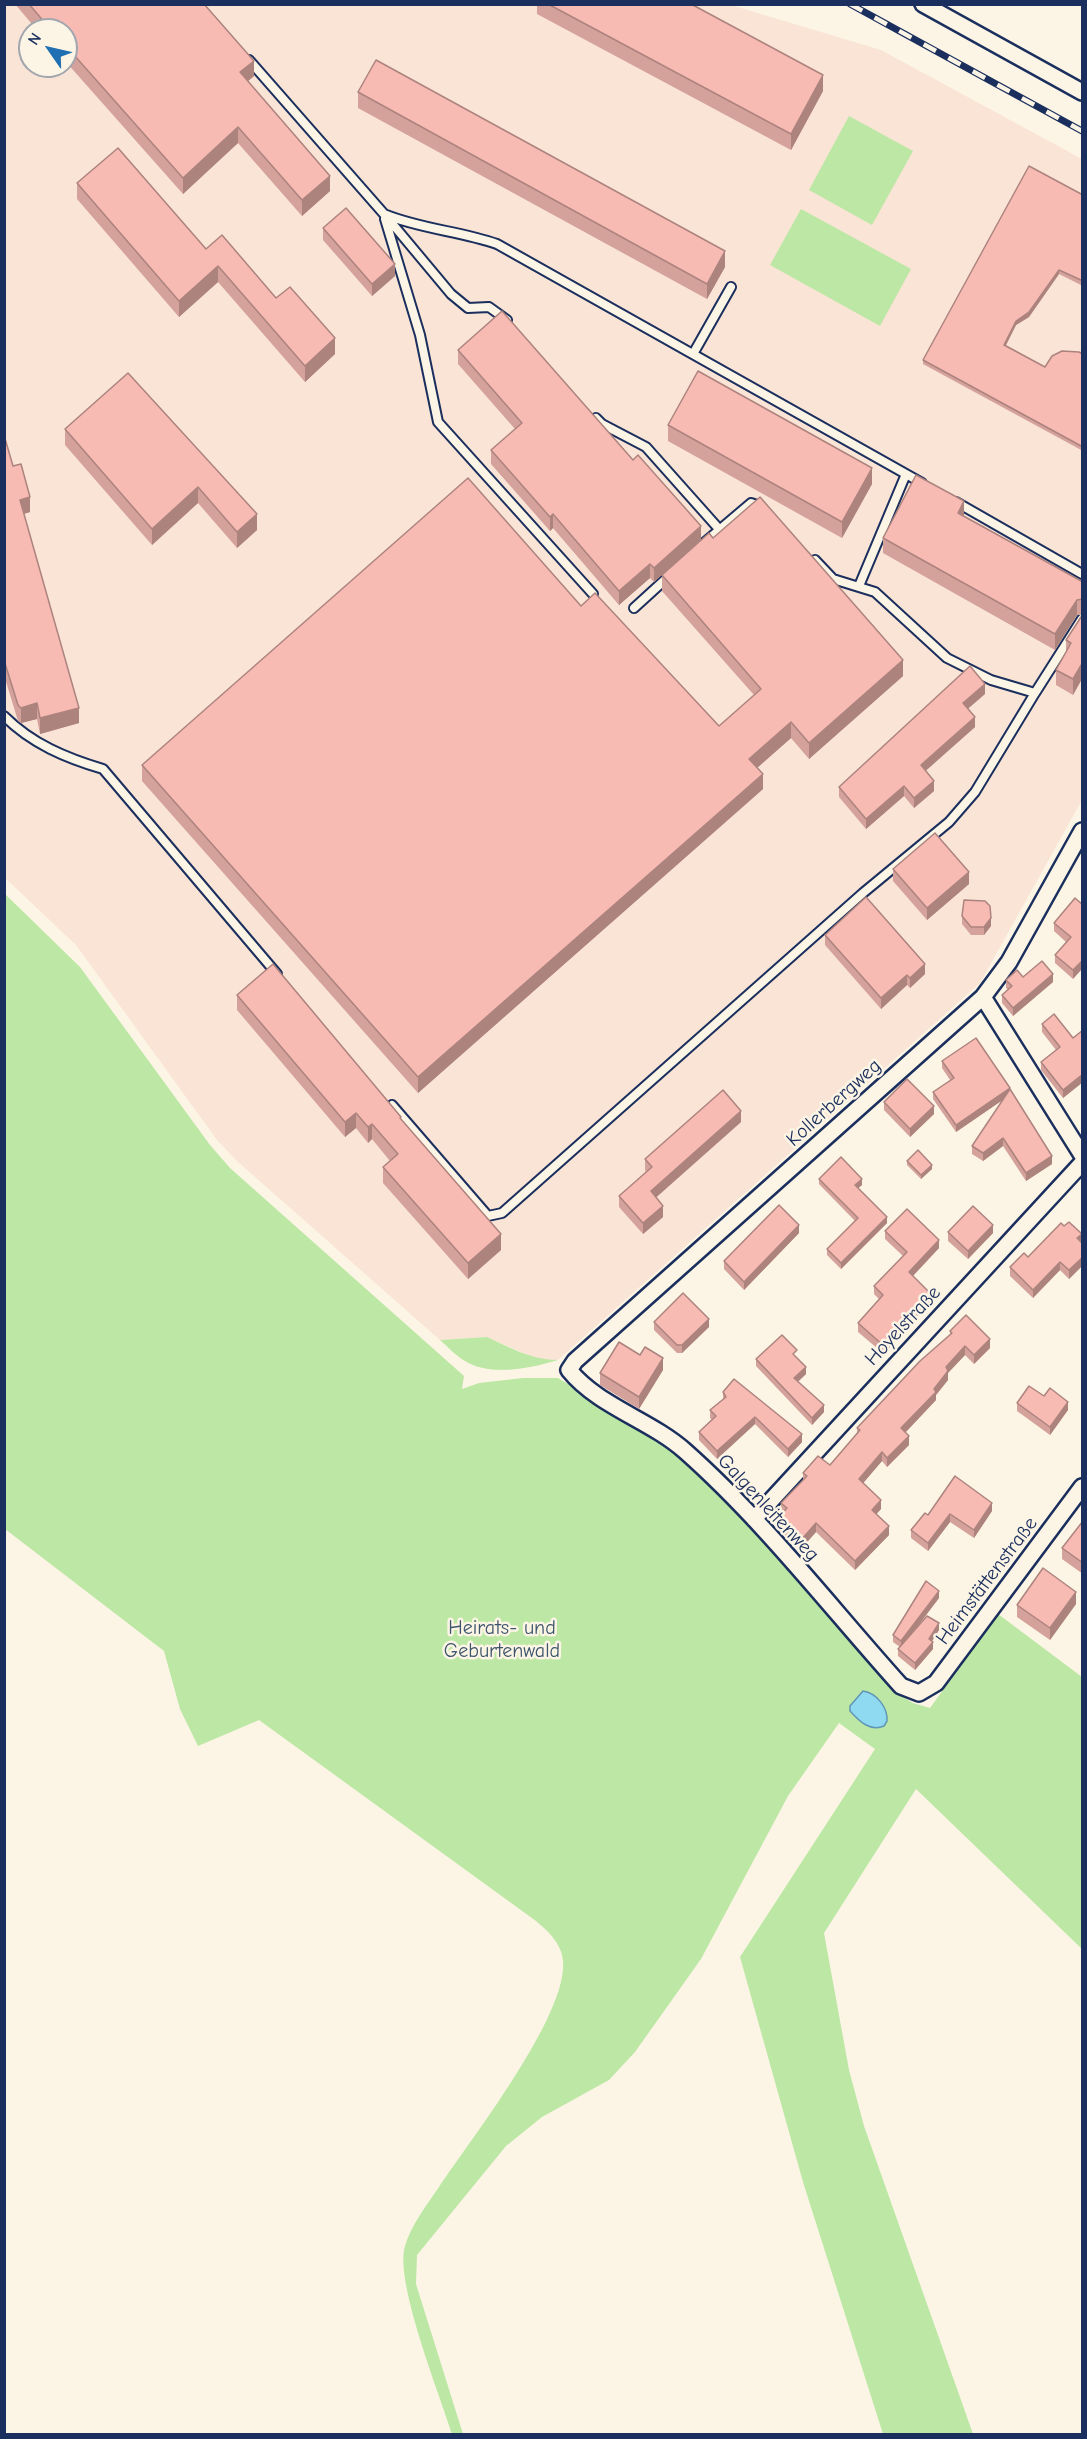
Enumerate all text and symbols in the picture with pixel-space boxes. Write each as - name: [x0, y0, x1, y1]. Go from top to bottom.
- north arrow: [18, 18, 78, 78]
- text: N: [24, 30, 45, 48]
- street label: Kollerbergweg: [782, 1054, 886, 1152]
- street label: Hoyelstraße: [860, 1281, 946, 1371]
- street label: Galgenleitenweg: [712, 1449, 824, 1567]
- street label: Heimstättenstraße: [931, 1512, 1043, 1650]
- park label: Heirats- und Geburtenwald: [444, 1616, 560, 1663]

